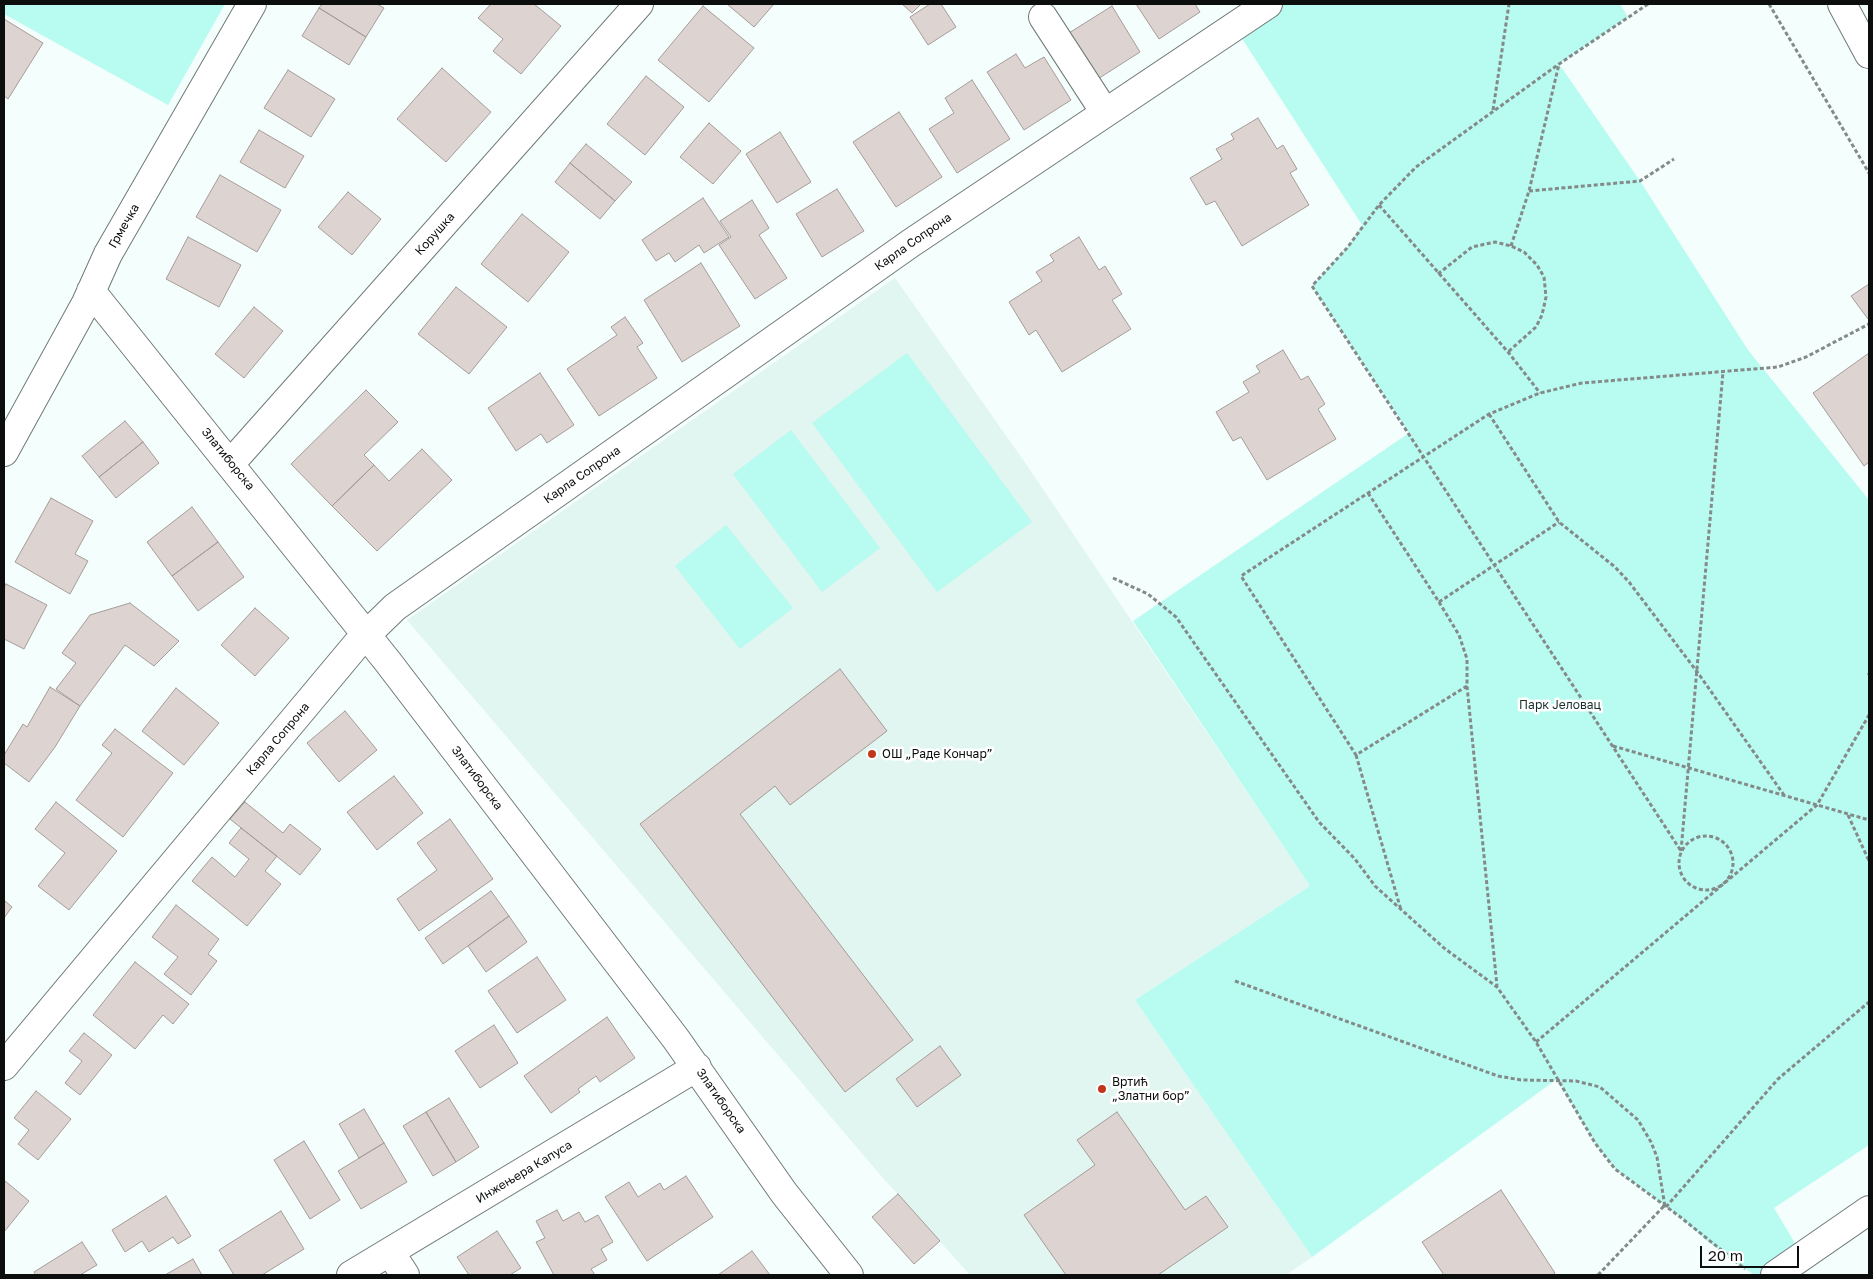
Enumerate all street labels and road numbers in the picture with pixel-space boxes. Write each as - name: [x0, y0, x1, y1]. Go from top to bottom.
- street label: Грмечка: [106, 201, 142, 251]
- street label: Корушка: [412, 210, 458, 258]
- street label: Карла Сопрона: [872, 210, 954, 274]
- street label: Златиборска: [198, 425, 258, 493]
- street label: Карла Сопрона: [541, 443, 623, 507]
- street label: Карла Сопрона: [243, 700, 313, 778]
- street label: Златиборска: [448, 743, 506, 813]
- street label: Златиборска: [693, 1066, 749, 1136]
- street label: Инжењера Капуса: [473, 1138, 575, 1206]

